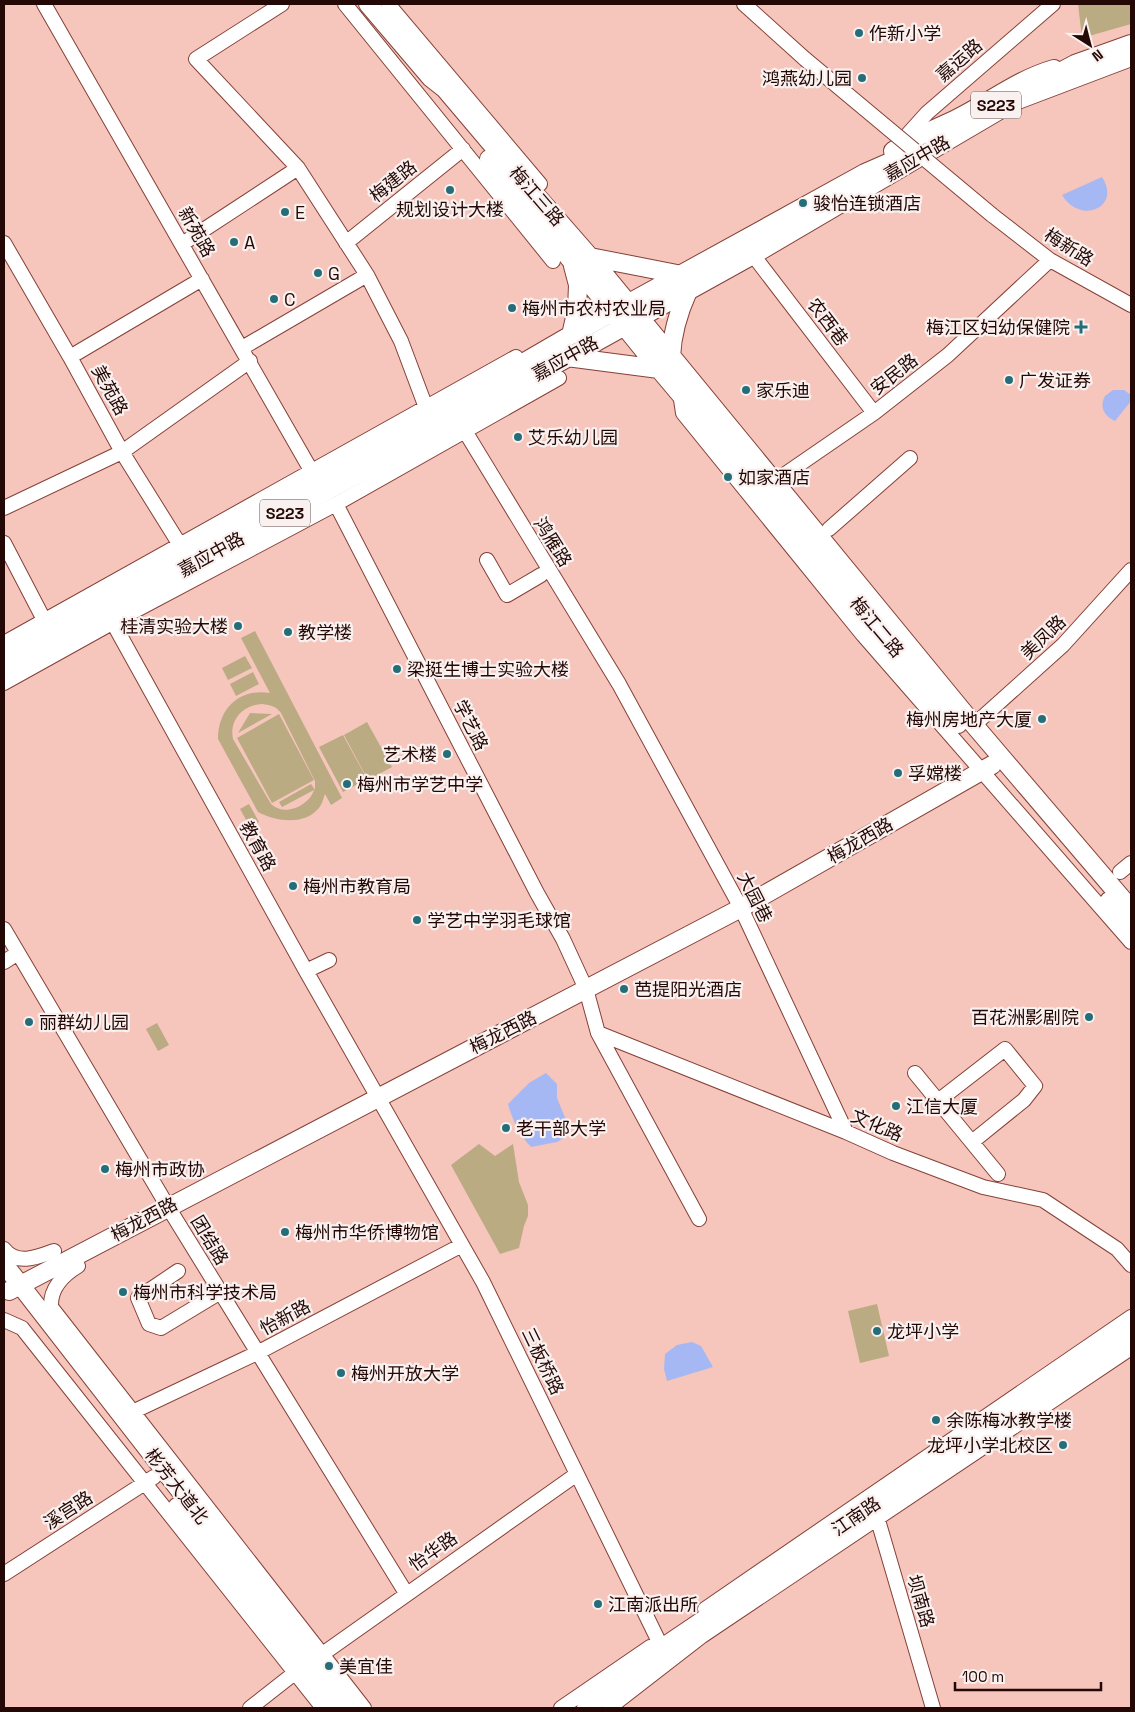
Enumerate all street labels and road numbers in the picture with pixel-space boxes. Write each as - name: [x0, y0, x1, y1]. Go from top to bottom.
- street label: 嘉运路: [931, 34, 987, 86]
- road number: S223: [971, 92, 1021, 118]
- street label: 嘉应中路: [880, 130, 954, 186]
- street label: 梅建路: [365, 155, 421, 207]
- street label: 梅江三路: [505, 161, 569, 231]
- street label: 新苑路: [174, 203, 220, 261]
- street label: 梅新路: [1040, 223, 1098, 271]
- street label: 农西巷: [803, 294, 853, 350]
- street label: 嘉应中路: [528, 330, 602, 386]
- street label: 安民路: [866, 348, 922, 400]
- street label: 美苑路: [87, 361, 133, 419]
- road number: S223: [260, 499, 310, 526]
- street label: 鸿雁路: [529, 513, 577, 571]
- street label: 嘉应中路: [174, 526, 248, 582]
- street label: 梅江二路: [845, 592, 909, 662]
- street label: 美凤路: [1016, 610, 1070, 664]
- street label: 学艺路: [448, 696, 494, 754]
- street label: 梅龙西路: [823, 812, 897, 868]
- street label: 教育路: [235, 817, 281, 875]
- street label: 大园巷: [732, 868, 778, 926]
- street label: 梅龙西路: [466, 1005, 540, 1059]
- street label: 文化路: [848, 1104, 906, 1146]
- street label: 梅龙西路: [107, 1192, 181, 1246]
- street label: 团结路: [186, 1211, 234, 1269]
- street label: 怡新路: [256, 1294, 314, 1340]
- street label: 三板桥路: [517, 1324, 569, 1398]
- street label: 彬芳大道北: [140, 1443, 214, 1529]
- street label: 溪宫路: [39, 1486, 97, 1534]
- street label: 江南路: [827, 1491, 885, 1541]
- street label: 怡华路: [404, 1526, 462, 1576]
- street label: 坝南路: [903, 1572, 939, 1630]

